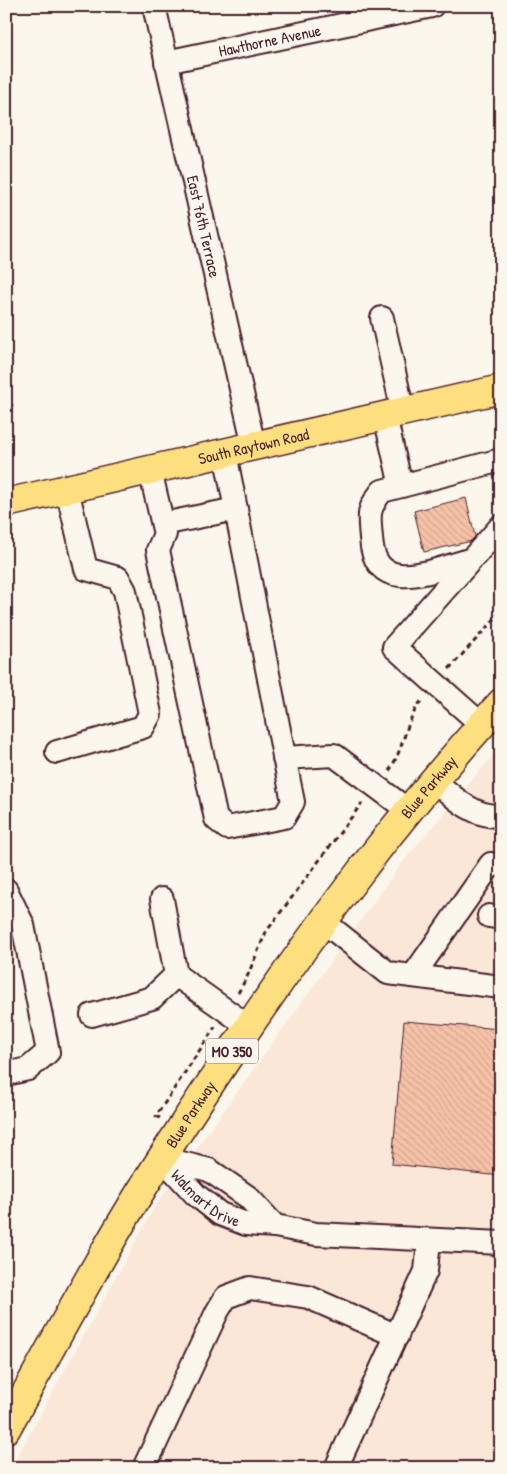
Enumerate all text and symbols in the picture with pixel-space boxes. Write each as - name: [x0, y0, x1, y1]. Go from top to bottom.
- street label: Hawthorne Avenue: [217, 19, 323, 62]
- street label: East 76th Terrace: [182, 173, 226, 280]
- street label: South Raytown Road: [196, 423, 311, 469]
- street label: Blue Parkway: [395, 750, 461, 823]
- road number: MO 350: [206, 1038, 258, 1064]
- street label: Blue Parkway: [160, 1076, 220, 1152]
- street label: Walmart Drive: [166, 1164, 244, 1232]

